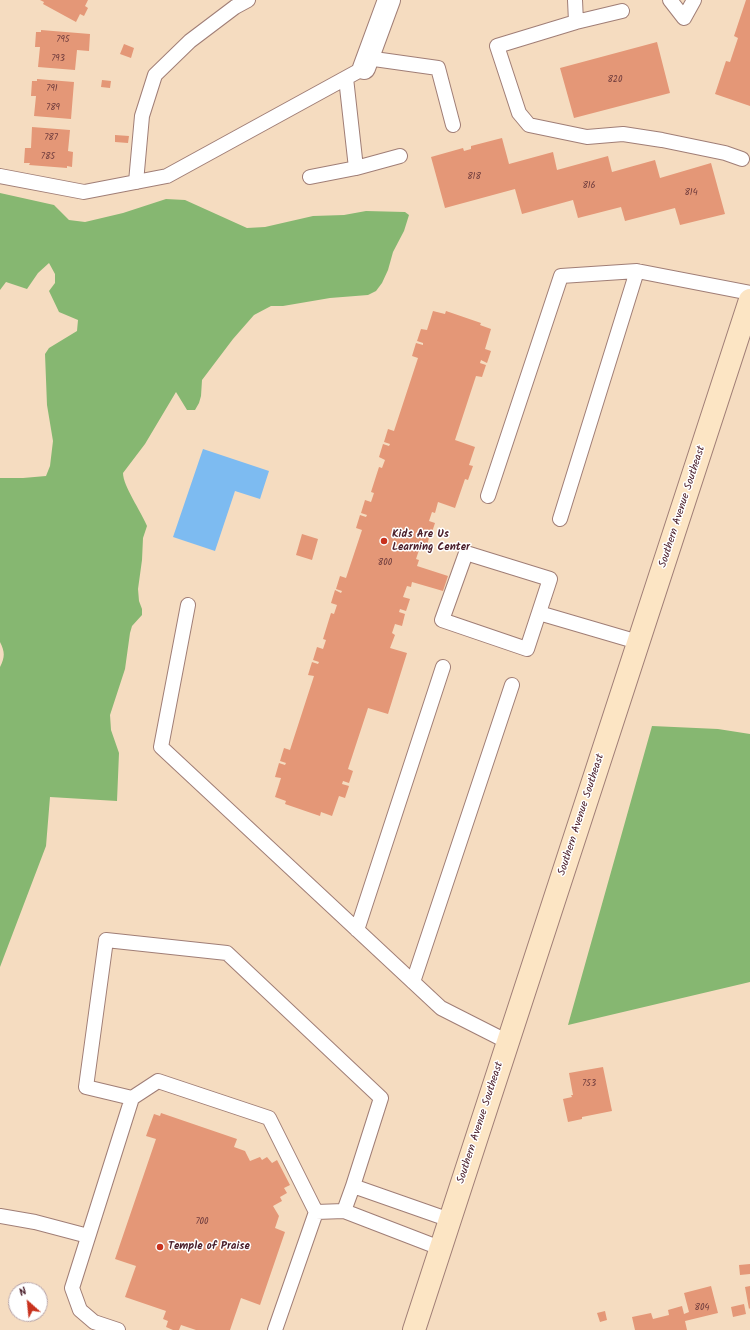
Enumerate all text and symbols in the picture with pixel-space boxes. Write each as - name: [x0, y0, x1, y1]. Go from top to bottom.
- house number: 795: [56, 35, 70, 45]
- house number: 793: [51, 54, 65, 64]
- house number: 820: [607, 75, 623, 85]
- house number: 791: [46, 84, 58, 94]
- house number: 789: [46, 103, 60, 113]
- house number: 787: [44, 133, 58, 143]
- house number: 785: [41, 152, 55, 162]
- house number: 818: [467, 172, 481, 182]
- house number: 816: [582, 181, 596, 191]
- house number: 814: [684, 188, 698, 198]
- street label: Southern Avenue Southeast: [657, 444, 709, 570]
- place label: Kids Are Us Learning Center: [392, 528, 470, 554]
- marker: Kids Are Us Learning Center: [379, 536, 389, 546]
- house number: 800: [378, 558, 392, 568]
- street label: Southern Avenue Southeast: [556, 752, 608, 878]
- street label: Southern Avenue Southeast: [455, 1060, 507, 1186]
- house number: 753: [582, 1079, 596, 1089]
- house number: 700: [195, 1217, 209, 1227]
- place label: Temple of Praise: [168, 1240, 250, 1254]
- marker: Temple of Praise: [155, 1242, 165, 1252]
- north arrow: [8, 1282, 48, 1322]
- text: N: [16, 1283, 30, 1302]
- house number: 804: [695, 1303, 709, 1313]

